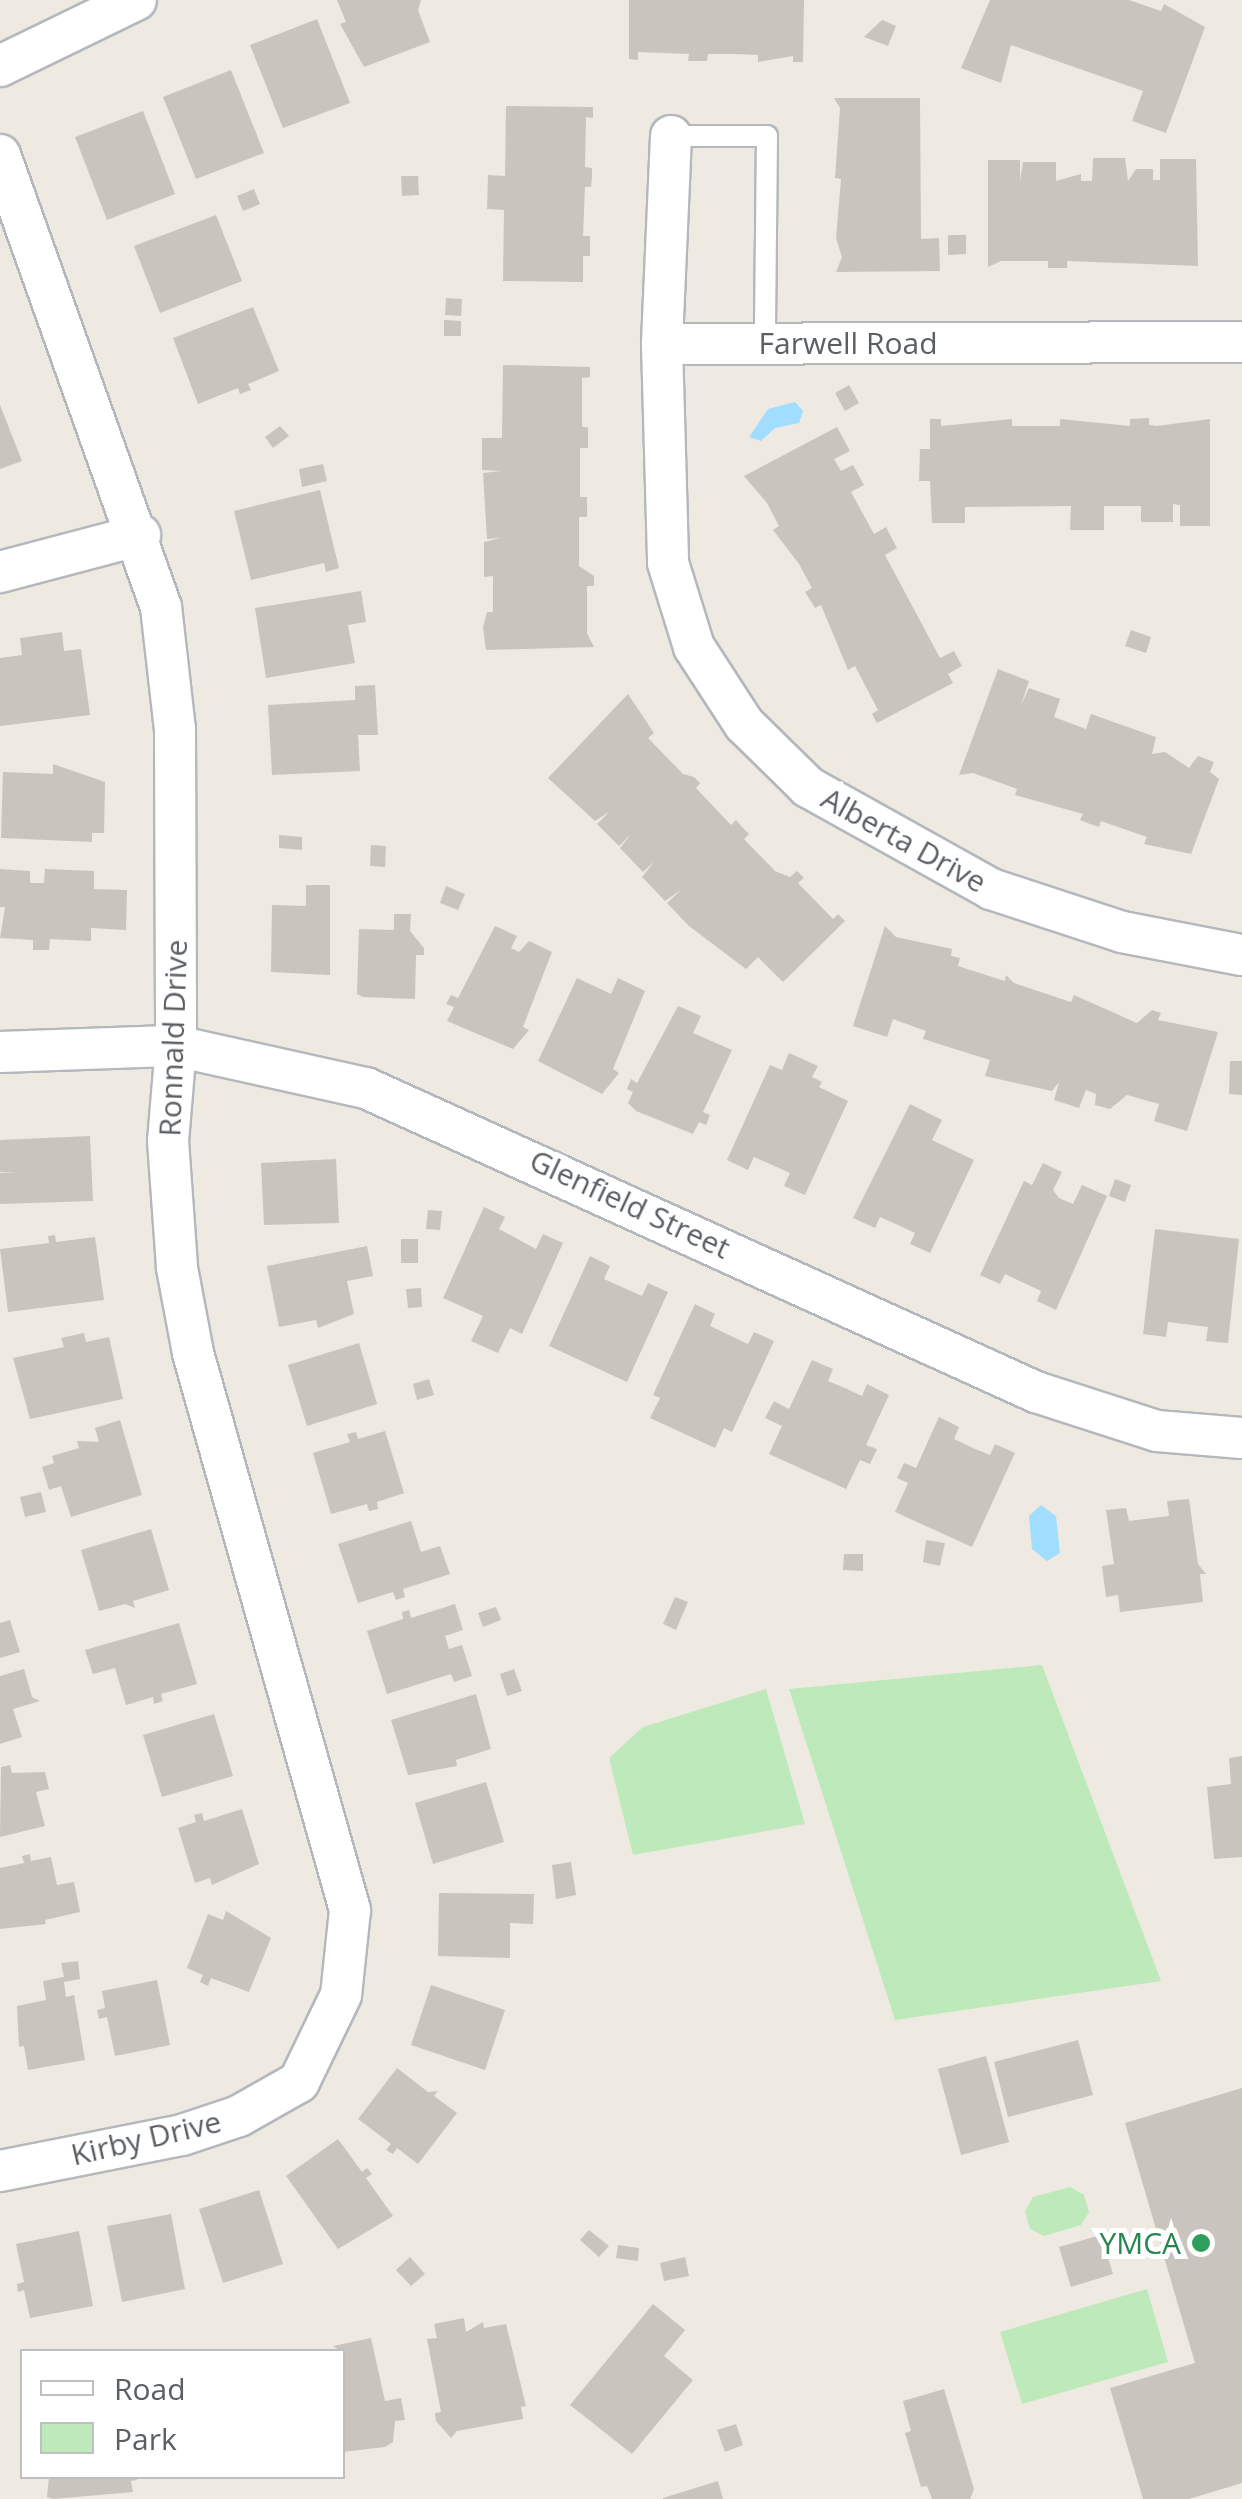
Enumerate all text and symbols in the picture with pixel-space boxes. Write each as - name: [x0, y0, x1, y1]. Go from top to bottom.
- street label: Farwell Road: [758, 325, 938, 361]
- street label: Alberta Drive: [815, 780, 993, 900]
- street label: Ronnald Drive: [152, 939, 194, 1137]
- street label: Glenfield Street: [524, 1142, 736, 1266]
- street label: Kirby Drive: [68, 2103, 224, 2173]
- place label: YMCA: [1099, 2225, 1181, 2261]
- marker: YMCA: [1190, 2232, 1212, 2254]
- legend: [20, 2349, 345, 2479]
- text: Road: [114, 2368, 186, 2409]
- text: Park: [114, 2418, 177, 2459]

